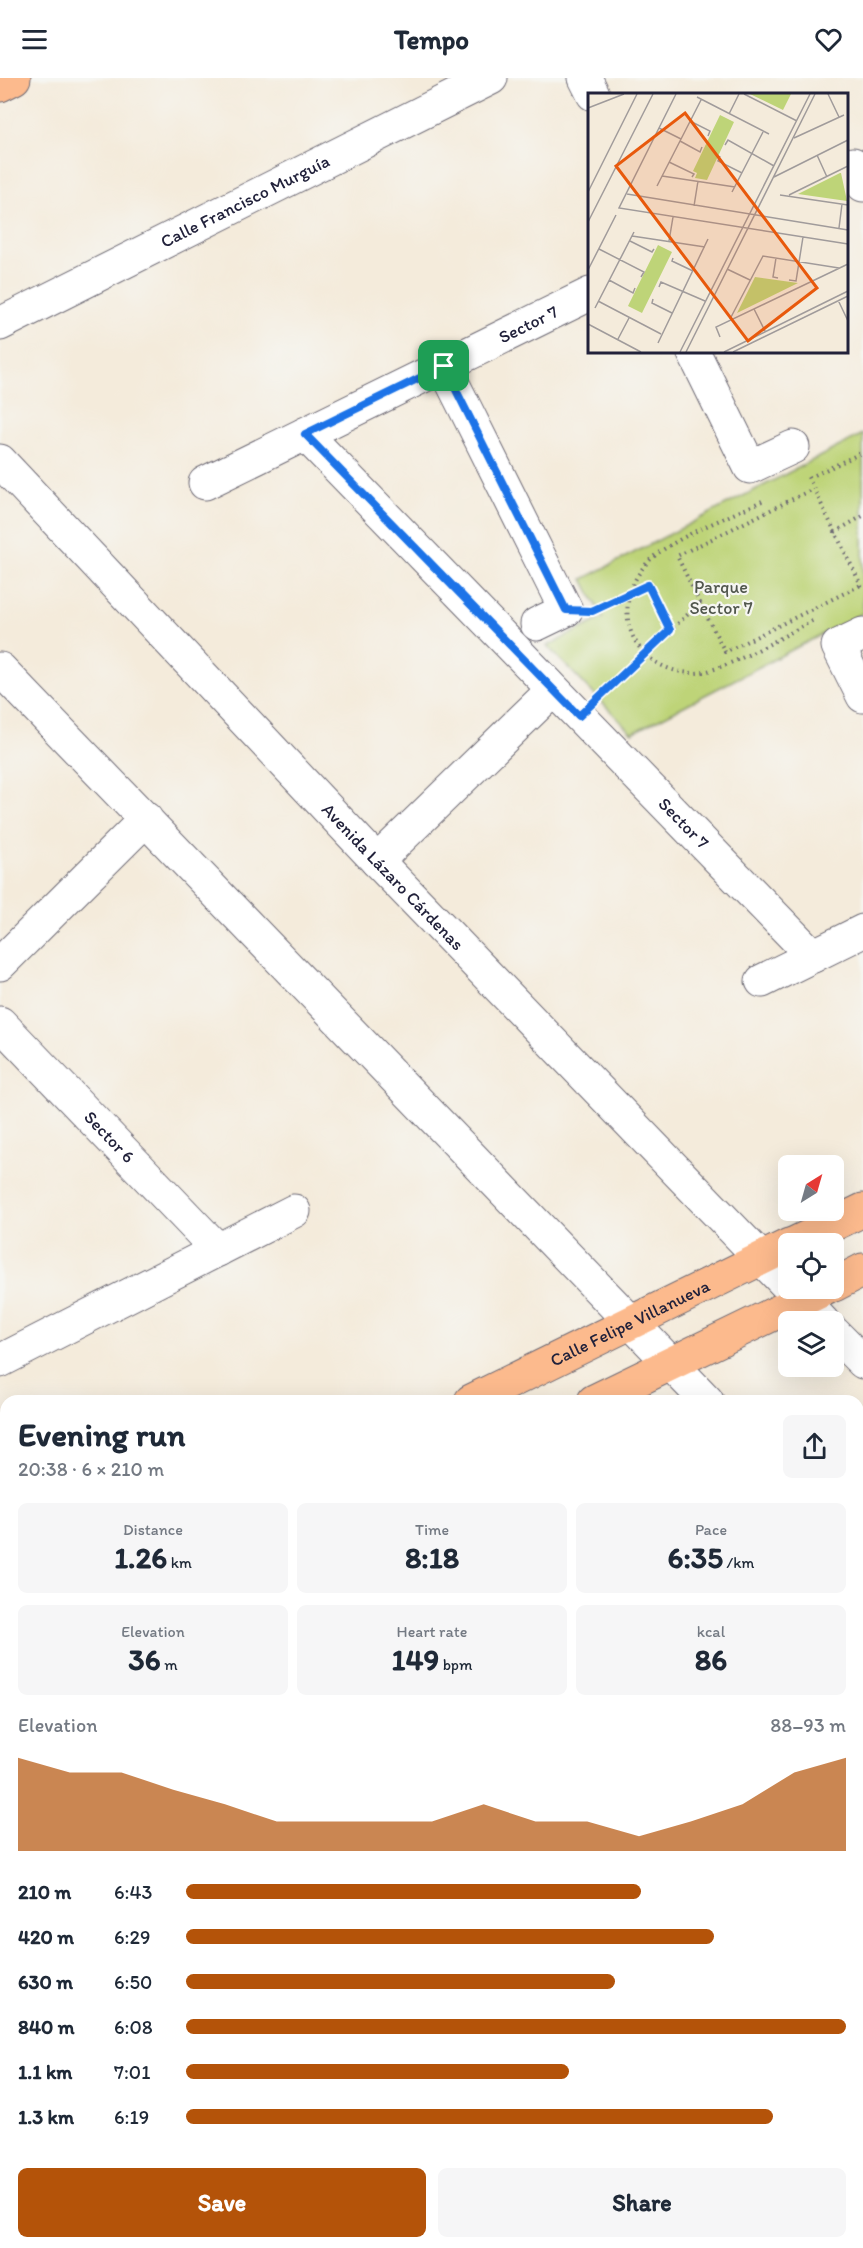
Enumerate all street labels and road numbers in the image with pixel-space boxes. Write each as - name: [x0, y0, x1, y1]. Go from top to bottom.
- street label: Calle Francisco Murguía: [157, 150, 333, 253]
- street label: Sector 7: [495, 301, 561, 348]
- street label: Sector 7: [654, 793, 714, 854]
- street label: Avenida Lázaro Cárdenas: [317, 798, 468, 955]
- street label: Sector 6: [79, 1106, 139, 1168]
- street label: Calle Felipe Villanueva: [547, 1274, 714, 1371]

